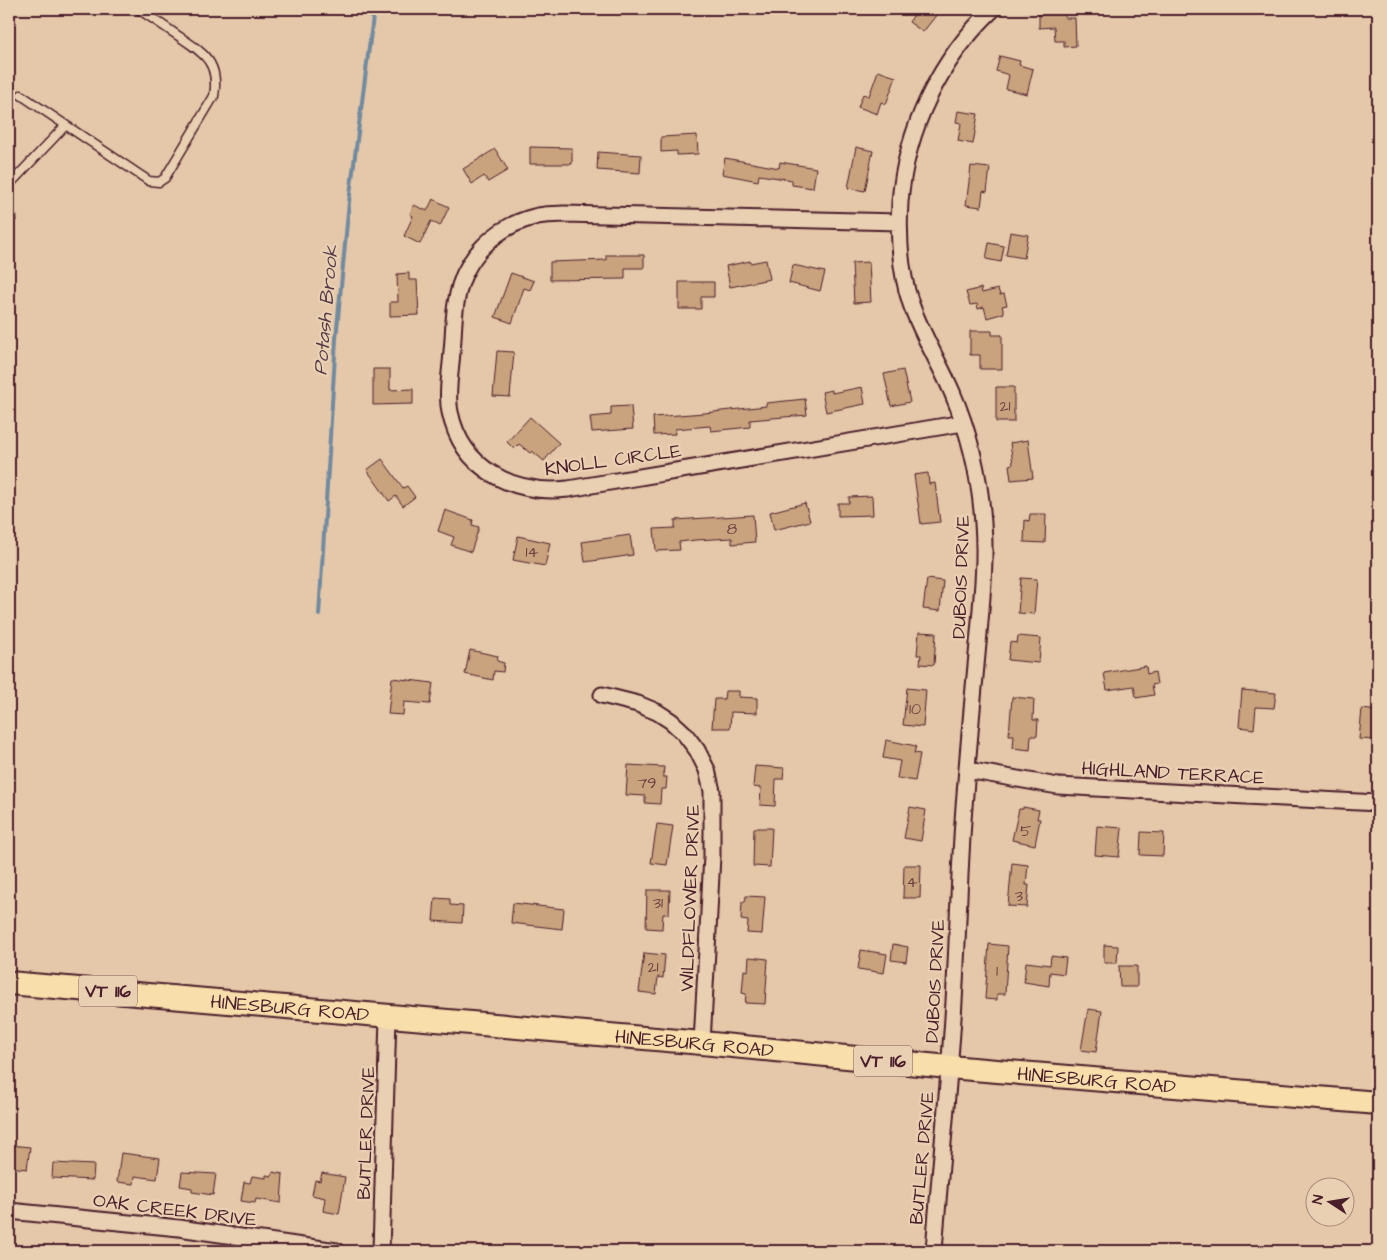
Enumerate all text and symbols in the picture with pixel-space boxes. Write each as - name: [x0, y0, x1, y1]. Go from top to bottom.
- water label: Potash Brook: [306, 243, 346, 376]
- house number: 21: [999, 395, 1011, 417]
- street label: KNOLL CIRCLE: [543, 438, 683, 483]
- street label: DUBOIS DRIVE: [946, 515, 977, 639]
- house number: 8: [727, 518, 737, 540]
- house number: 14: [526, 541, 539, 563]
- house number: 10: [909, 698, 921, 720]
- street label: HIGHLAND TERRACE: [1081, 755, 1265, 792]
- house number: 79: [638, 772, 656, 794]
- street label: WILDFLOWER DRIVE: [674, 804, 707, 992]
- house number: 5: [1020, 820, 1032, 842]
- house number: 4: [907, 871, 918, 893]
- house number: 3: [1015, 885, 1023, 907]
- house number: 31: [653, 892, 663, 914]
- street label: DUBOIS DRIVE: [919, 919, 952, 1044]
- house number: 21: [647, 956, 659, 978]
- house number: 1: [996, 960, 998, 982]
- road number: VT 116: [79, 976, 137, 1006]
- street label: HINESBURG ROAD: [209, 989, 370, 1029]
- street label: HINESBURG ROAD: [614, 1024, 775, 1065]
- road number: VT 116: [854, 1046, 912, 1076]
- street label: HINESBURG ROAD: [1016, 1061, 1177, 1101]
- street label: BUTLER DRIVE: [351, 1066, 382, 1200]
- street label: BUTLER DRIVE: [903, 1090, 942, 1226]
- north arrow: [1304, 1178, 1354, 1228]
- street label: OAK CREEK DRIVE: [92, 1187, 258, 1234]
- text: N: [1308, 1193, 1329, 1206]

